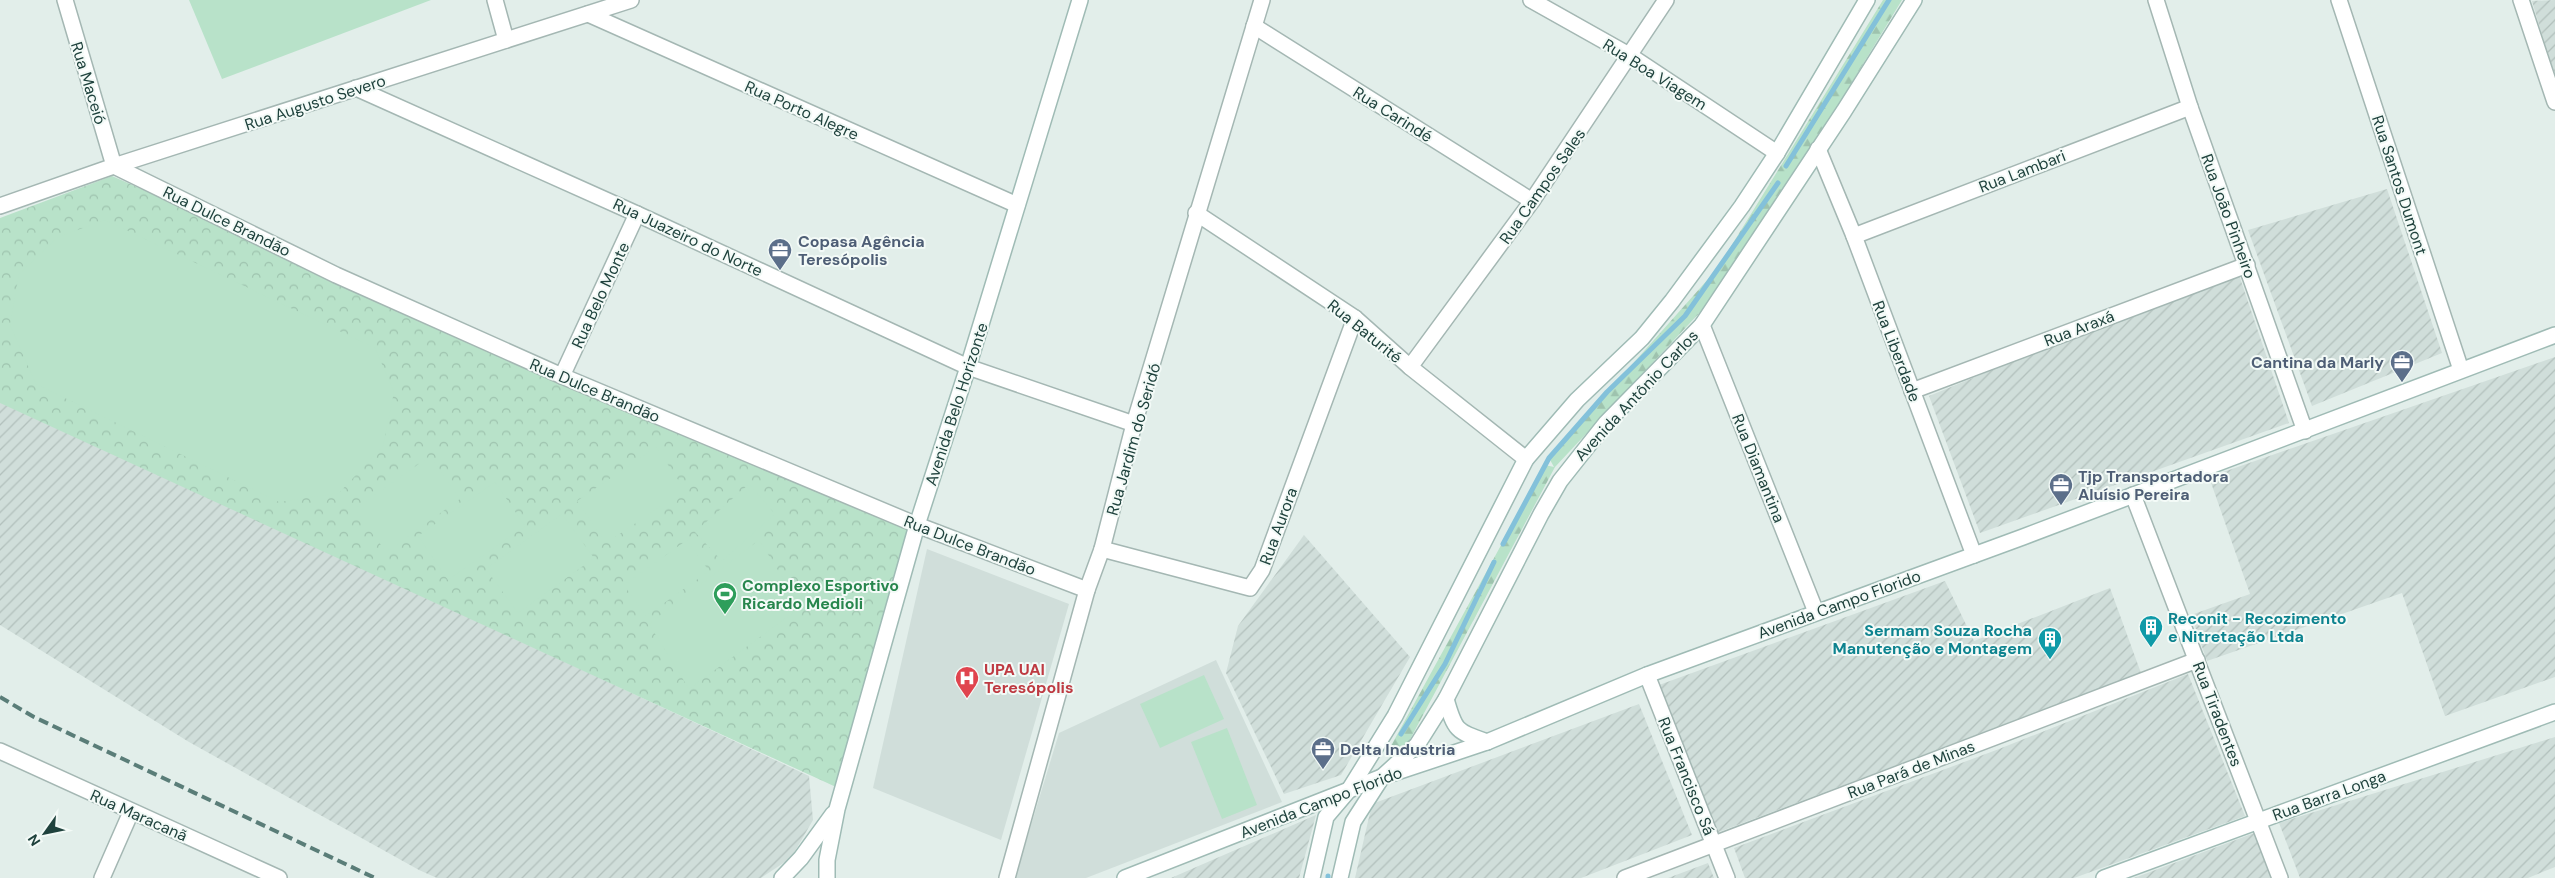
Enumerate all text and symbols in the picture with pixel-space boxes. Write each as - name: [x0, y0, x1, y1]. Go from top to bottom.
- street label: Rua Boa Viagem: [1599, 34, 1711, 115]
- street label: Rua Maceió: [66, 39, 111, 127]
- street label: Rua Augusto Severo: [242, 70, 388, 135]
- street label: Rua Porto Alegre: [742, 76, 862, 145]
- street label: Rua Carindé: [1349, 82, 1436, 147]
- street label: Rua Santos Dumont: [2367, 112, 2432, 258]
- street label: Rua Campos Sales: [1495, 124, 1590, 248]
- street label: Rua Lambari: [1976, 145, 2069, 198]
- street label: Rua João Pinheiro: [2196, 151, 2261, 281]
- street label: Rua Dulce Brandão: [159, 181, 294, 261]
- street label: Rua Juazeiro do Norte: [610, 194, 766, 281]
- place label: Copasa Agência Teresópolis: [798, 231, 925, 270]
- office icon: Copasa Agência Teresópolis: [767, 237, 793, 271]
- street label: Rua Belo Monte: [567, 239, 634, 352]
- street label: Rua Baturité: [1323, 295, 1406, 368]
- street label: Rua Liberdade: [1868, 298, 1925, 405]
- street label: Rua Araxá: [2041, 305, 2117, 351]
- street label: Avenida Belo Horizonte: [920, 320, 993, 488]
- street label: Avenida Antônio Carlos: [1570, 325, 1703, 465]
- office icon: Cantina da Marly: [2389, 349, 2415, 383]
- place label: Cantina da Marly: [2251, 352, 2384, 373]
- street label: Rua Dulce Brandão: [526, 354, 663, 427]
- street label: Rua Jardim do Seridó: [1102, 360, 1165, 518]
- street label: Rua Diamantina: [1727, 411, 1790, 526]
- place label: Tjp Transportadora Aluísio Pereira: [2078, 466, 2229, 505]
- office icon: Tjp Transportadora Aluísio Pereira: [2048, 472, 2074, 506]
- street label: Rua Aurora: [1255, 485, 1302, 568]
- street label: Rua Dulce Brandão: [901, 511, 1039, 580]
- street label: Avenida Campo Florido: [1755, 565, 1924, 644]
- place label: Complexo Esportivo Ricardo Medioli: [742, 575, 899, 614]
- sports icon: Complexo Esportivo Ricardo Medioli: [712, 581, 738, 615]
- place label: Reconit - Recozimento e Nitretação Ltda: [2168, 608, 2347, 647]
- building icon: Reconit - Recozimento e Nitretação Ltda: [2138, 614, 2164, 648]
- place label: Sermam Souza Rocha Manutenção e Montagem: [1832, 620, 2032, 659]
- building icon: Sermam Souza Rocha Manutenção e Montagem: [2037, 626, 2063, 660]
- place label: UPA UAI Teresópolis: [984, 659, 1073, 698]
- street label: Rua Tiradentes: [2188, 659, 2247, 770]
- hospital icon: UPA UAI Teresópolis: [954, 665, 980, 699]
- street label: Rua Francisco Sá: [1653, 714, 1720, 838]
- office icon: Delta Industria: [1310, 736, 1336, 770]
- street label: Rua Pará de Minas: [1845, 736, 1978, 803]
- place label: Delta Industria: [1340, 739, 1455, 760]
- street label: Avenida Campo Florido: [1237, 762, 1405, 843]
- street label: Rua Barra Longa: [2270, 765, 2389, 826]
- street label: Rua Maracanã: [87, 785, 191, 846]
- north arrow: [20, 808, 70, 858]
- text: N: [24, 831, 44, 849]

